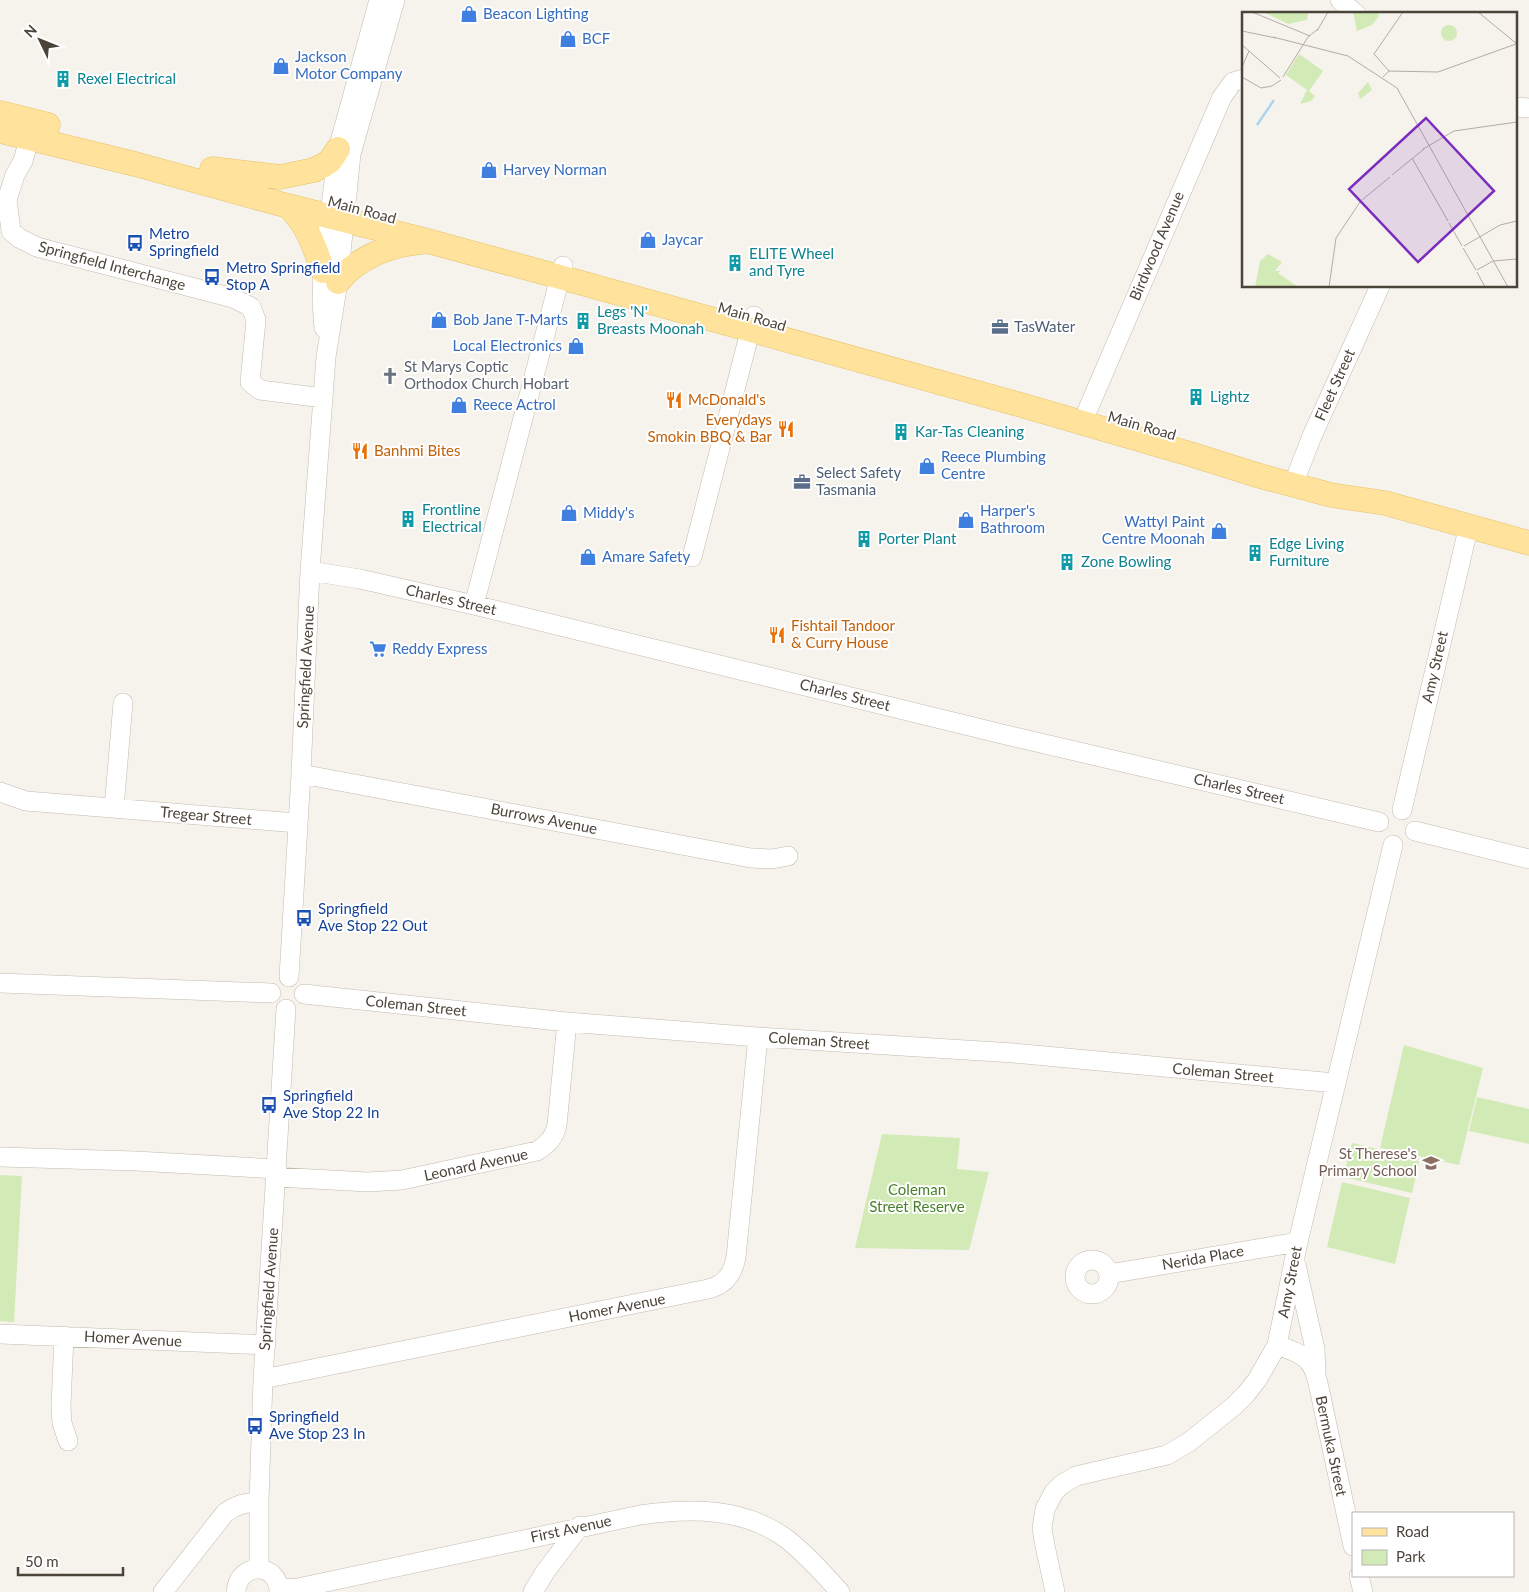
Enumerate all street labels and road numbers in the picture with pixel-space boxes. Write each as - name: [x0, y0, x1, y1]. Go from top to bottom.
- street label: Birdwood Avenue: [1125, 188, 1187, 303]
- street label: Main Road: [326, 191, 399, 227]
- street label: Springfield Interchange: [37, 237, 188, 293]
- street label: Main Road: [716, 298, 789, 334]
- street label: Fleet Street: [1310, 345, 1358, 423]
- street label: Main Road: [1106, 407, 1179, 443]
- street label: Charles Street: [404, 580, 499, 618]
- street label: Springfield Avenue: [293, 605, 317, 729]
- street label: Amy Street: [1417, 629, 1451, 704]
- street label: Charles Street: [798, 674, 893, 714]
- street label: Charles Street: [1192, 769, 1287, 807]
- street label: Burrows Avenue: [489, 799, 599, 837]
- street label: Tregear Street: [160, 802, 253, 828]
- street label: Coleman Street: [365, 991, 468, 1019]
- street label: Coleman Street: [768, 1027, 871, 1053]
- street label: Coleman Street: [1172, 1059, 1275, 1085]
- street label: Leonard Avenue: [422, 1144, 530, 1184]
- street label: Springfield Avenue: [255, 1227, 281, 1351]
- street label: Nerida Place: [1160, 1241, 1245, 1273]
- street label: Amy Street: [1273, 1244, 1305, 1319]
- street label: Homer Avenue: [567, 1289, 667, 1325]
- street label: Homer Avenue: [84, 1326, 183, 1350]
- street label: Bermuka Street: [1313, 1394, 1352, 1498]
- street label: First Avenue: [529, 1511, 613, 1545]

